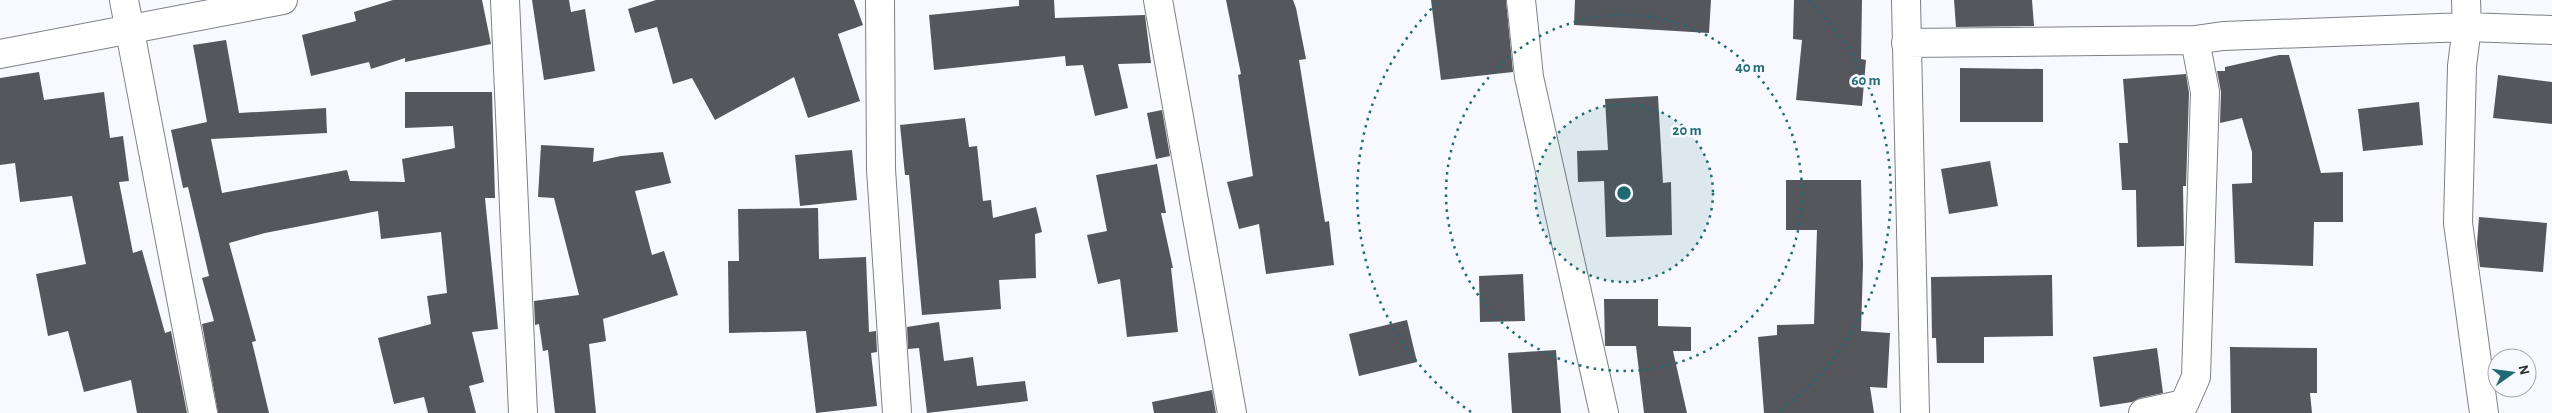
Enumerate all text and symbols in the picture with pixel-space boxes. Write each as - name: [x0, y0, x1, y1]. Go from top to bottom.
- text: 40 m: [1735, 60, 1765, 75]
- text: 60 m: [1851, 73, 1881, 88]
- text: 20 m: [1672, 123, 1702, 138]
- centre of rings: [1615, 184, 1633, 202]
- north arrow: [2487, 348, 2537, 398]
- text: N: [2516, 364, 2532, 377]

